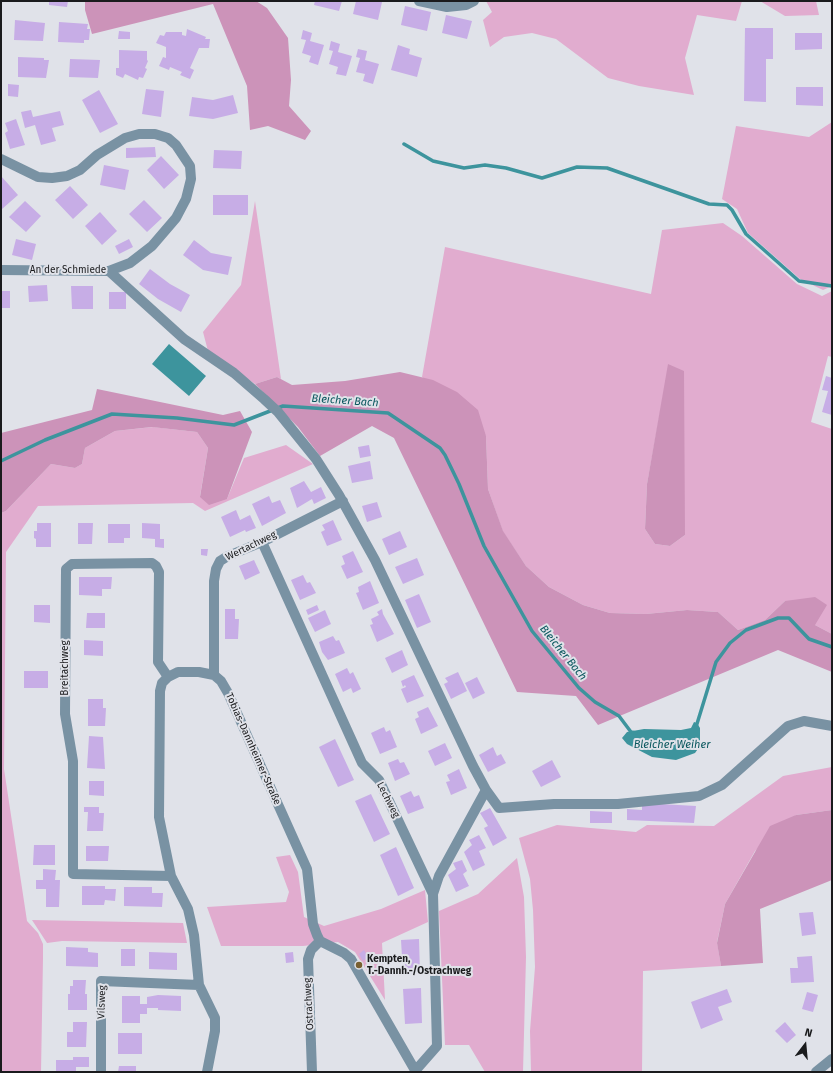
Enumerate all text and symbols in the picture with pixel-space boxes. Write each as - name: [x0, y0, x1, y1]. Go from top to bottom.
- street label: An der Schmiede: [30, 264, 106, 276]
- water label: Bleicher Bach: [311, 392, 379, 410]
- street label: Wertachweg: [224, 529, 278, 563]
- water label: Bleicher Bach: [537, 623, 589, 683]
- street label: Breitachweg: [59, 640, 71, 696]
- street label: Tobias-Dannheimer-Straße: [223, 691, 283, 807]
- water label: Bleicher Weiher: [634, 738, 710, 752]
- street label: Lechweg: [374, 780, 402, 820]
- place label: Kempten, T.-Dannh.-/Ostrachweg: [367, 953, 471, 976]
- marker: Kempten, T.-Dannh.-/Ostrachweg: [354, 960, 364, 970]
- street label: Ostrachweg: [302, 977, 316, 1031]
- street label: Vilsweg: [95, 985, 109, 1019]
- north arrow: [785, 1025, 825, 1065]
- text: N: [803, 1026, 814, 1040]

